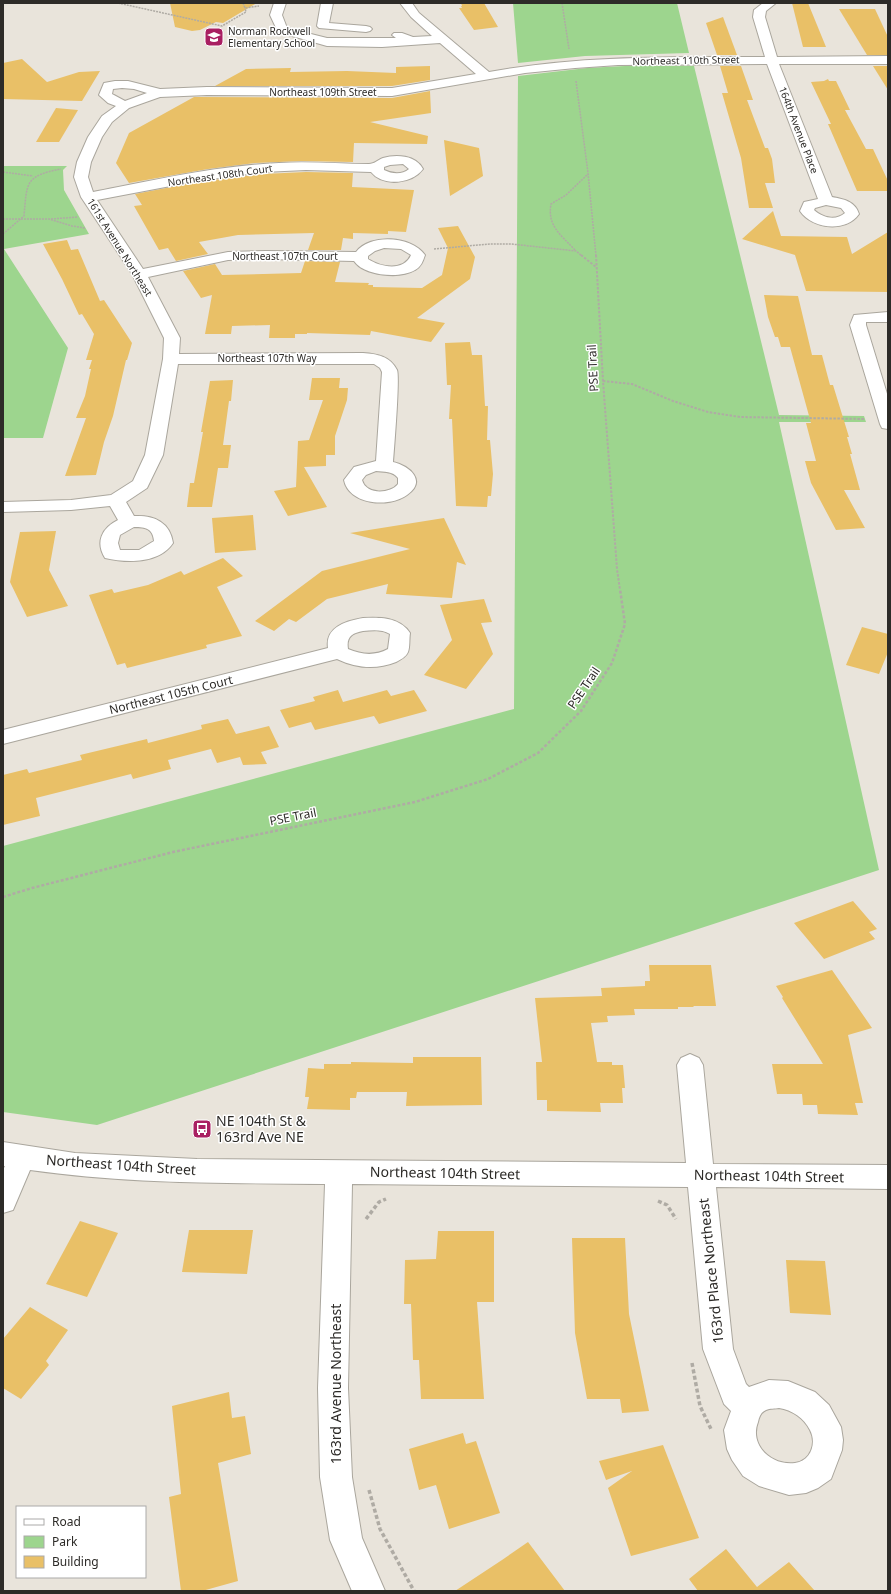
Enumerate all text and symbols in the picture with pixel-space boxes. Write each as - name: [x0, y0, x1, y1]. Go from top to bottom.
- place label: Norman Rockwell Elementary School: [228, 24, 315, 50]
- school or university icon: Norman Rockwell Elementary School: [203, 26, 225, 48]
- street label: Northeast 110th Street: [632, 52, 740, 68]
- street label: Northeast 109th Street: [269, 85, 377, 99]
- street label: 164th Avenue Place: [776, 85, 822, 176]
- street label: Northeast 108th Court: [167, 161, 274, 189]
- street label: 161st Avenue Northeast: [84, 195, 156, 299]
- street label: Northeast 107th Court: [232, 249, 338, 263]
- street label: PSE Trail: [583, 344, 602, 392]
- street label: Northeast 107th Way: [217, 351, 317, 365]
- street label: PSE Trail: [563, 663, 604, 712]
- street label: Northeast 105th Court: [107, 671, 235, 718]
- street label: PSE Trail: [268, 804, 318, 829]
- place label: NE 104th St & 163rd Ave NE: [216, 1111, 307, 1146]
- bus stop icon: NE 104th St & 163rd Ave NE: [191, 1118, 213, 1140]
- street label: Northeast 104th Street: [45, 1150, 197, 1179]
- street label: Northeast 104th Street: [370, 1162, 520, 1183]
- street label: Northeast 104th Street: [694, 1165, 844, 1186]
- street label: 163rd Place Northeast: [693, 1197, 728, 1345]
- street label: 163rd Avenue Northeast: [326, 1304, 345, 1464]
- legend: [16, 1506, 146, 1578]
- text: Road: [52, 1513, 81, 1530]
- text: Park: [52, 1533, 78, 1550]
- text: Building: [52, 1553, 99, 1570]

